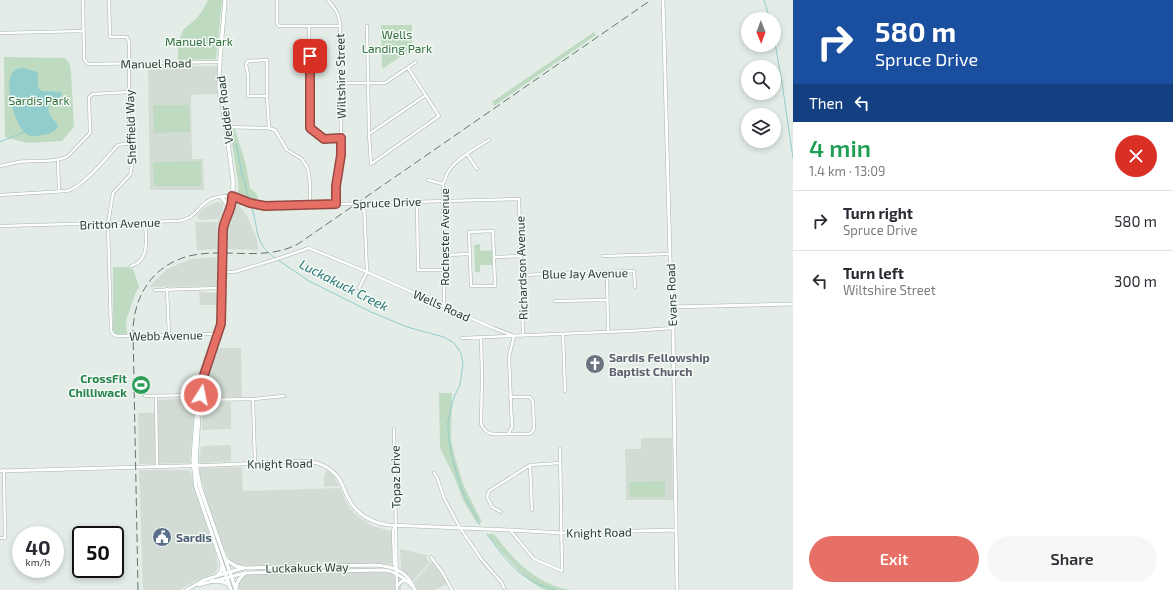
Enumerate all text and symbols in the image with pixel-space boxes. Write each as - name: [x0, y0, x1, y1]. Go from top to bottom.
- north arrow: [741, 12, 781, 52]
- map controls: [741, 12, 781, 148]
- text: 580 m: [875, 14, 956, 48]
- icon: right: [809, 16, 861, 68]
- park label: Wells Landing Park: [362, 27, 432, 55]
- street label: Wiltshire Street: [332, 33, 348, 119]
- park label: Manuel Park: [165, 34, 233, 48]
- pin: [293, 39, 327, 73]
- icon: arrive: [299, 45, 321, 67]
- text: Spruce Drive: [875, 48, 978, 70]
- street label: Manuel Road: [120, 55, 192, 71]
- button: search: [741, 60, 781, 100]
- street label: Vedder Road: [213, 75, 235, 145]
- street label: Sheffield Way: [122, 89, 138, 165]
- icon: left: [851, 92, 873, 114]
- park label: Sardis Park: [8, 93, 70, 107]
- text: Then: [809, 94, 843, 112]
- button: layers: [741, 108, 781, 148]
- text: 4 min: [809, 133, 871, 162]
- button: close: [1115, 135, 1157, 177]
- text: 1.4 km · 13:09: [809, 163, 886, 179]
- street label: Rochester Avenue: [437, 188, 451, 286]
- street label: Spruce Drive: [352, 194, 422, 210]
- text: Turn right: [843, 204, 913, 222]
- icon: right: [809, 210, 831, 232]
- text: 580 m: [1114, 212, 1157, 230]
- street label: Britton Avenue: [79, 215, 161, 231]
- street label: Richardson Avenue: [512, 216, 530, 320]
- text: Spruce Drive: [843, 222, 917, 238]
- water label: Luckakuck Creek: [297, 256, 391, 314]
- street label: Evans Road: [663, 263, 679, 327]
- text: Turn left: [843, 264, 904, 282]
- street label: Blue Jay Avenue: [542, 265, 628, 281]
- icon: left: [809, 270, 831, 292]
- text: 300 m: [1114, 272, 1157, 290]
- text: Wiltshire Street: [843, 282, 936, 298]
- street label: Wells Road: [411, 286, 473, 324]
- street label: Webb Avenue: [129, 327, 203, 343]
- place label: Sardis Fellowship Baptist Church: [609, 350, 710, 378]
- church icon: Sardis Fellowship Baptist Church: [584, 353, 606, 375]
- place label: CrossFit Chilliwack: [68, 371, 127, 399]
- sports icon: CrossFit Chilliwack: [130, 374, 152, 396]
- position arrow: [180, 374, 222, 416]
- street label: Topaz Drive: [387, 445, 403, 509]
- street label: Knight Road: [247, 455, 313, 471]
- street label: Knight Road: [566, 524, 632, 540]
- speed limit sign: 50: [72, 526, 124, 578]
- public building icon: Sardis: [151, 526, 173, 548]
- place label: Sardis: [176, 530, 212, 544]
- text: 40: [25, 535, 51, 559]
- button: Exit: [809, 536, 979, 582]
- button: Share: [987, 536, 1157, 582]
- text: km/h: [26, 556, 50, 568]
- street label: Luckakuck Way: [265, 559, 349, 575]

